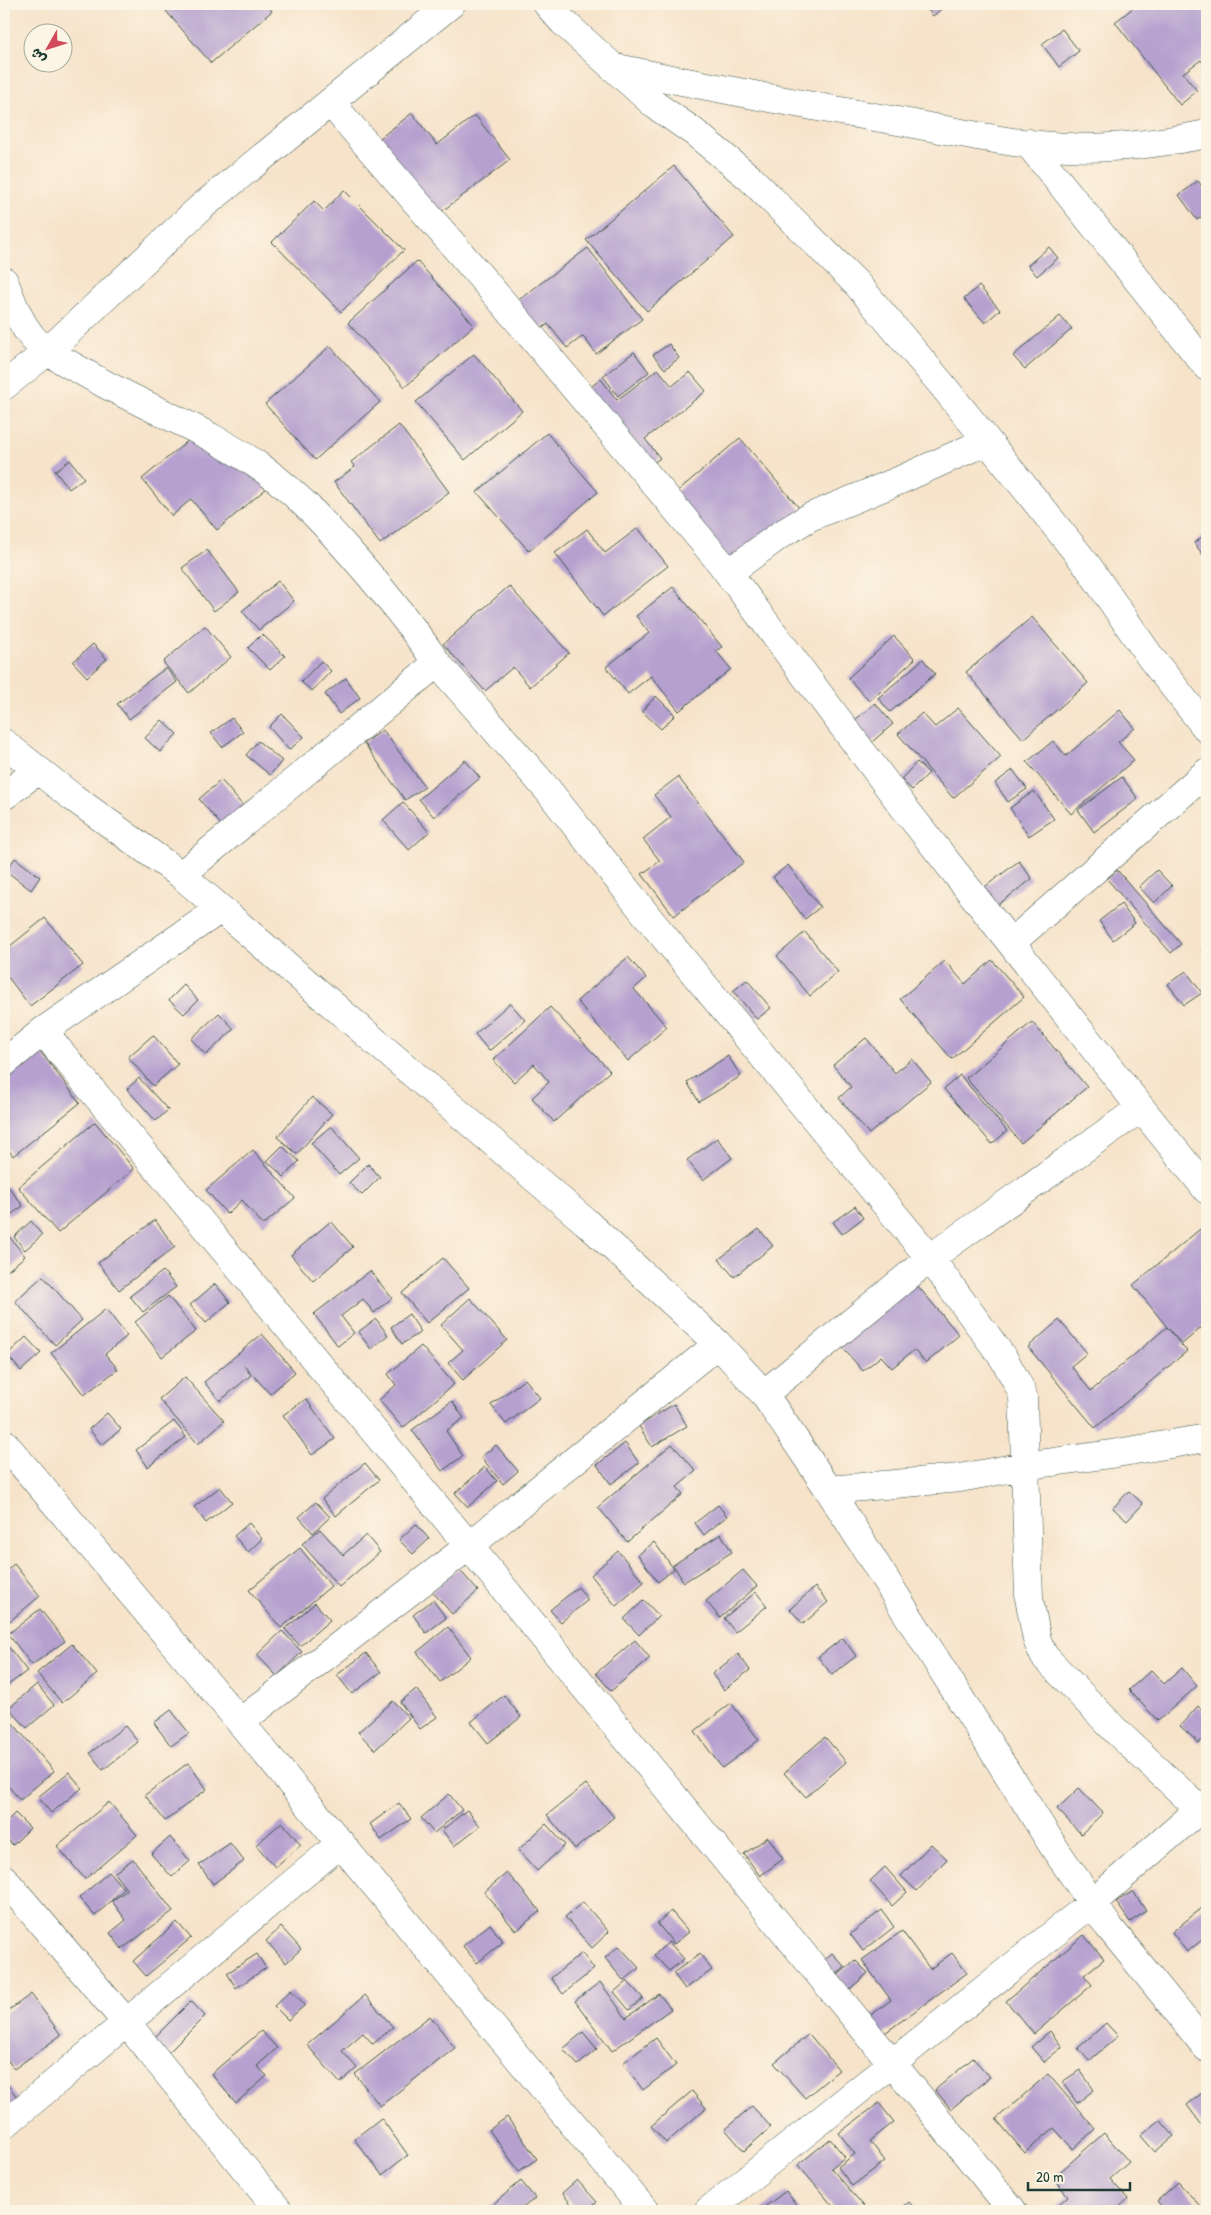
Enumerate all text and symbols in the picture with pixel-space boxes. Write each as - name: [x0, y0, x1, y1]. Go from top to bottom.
- north arrow: [22, 22, 72, 72]
- text: ش: [25, 45, 50, 68]
- scale bar: [1028, 2160, 1131, 2192]
- text: 20 m: [1036, 2166, 1063, 2187]

